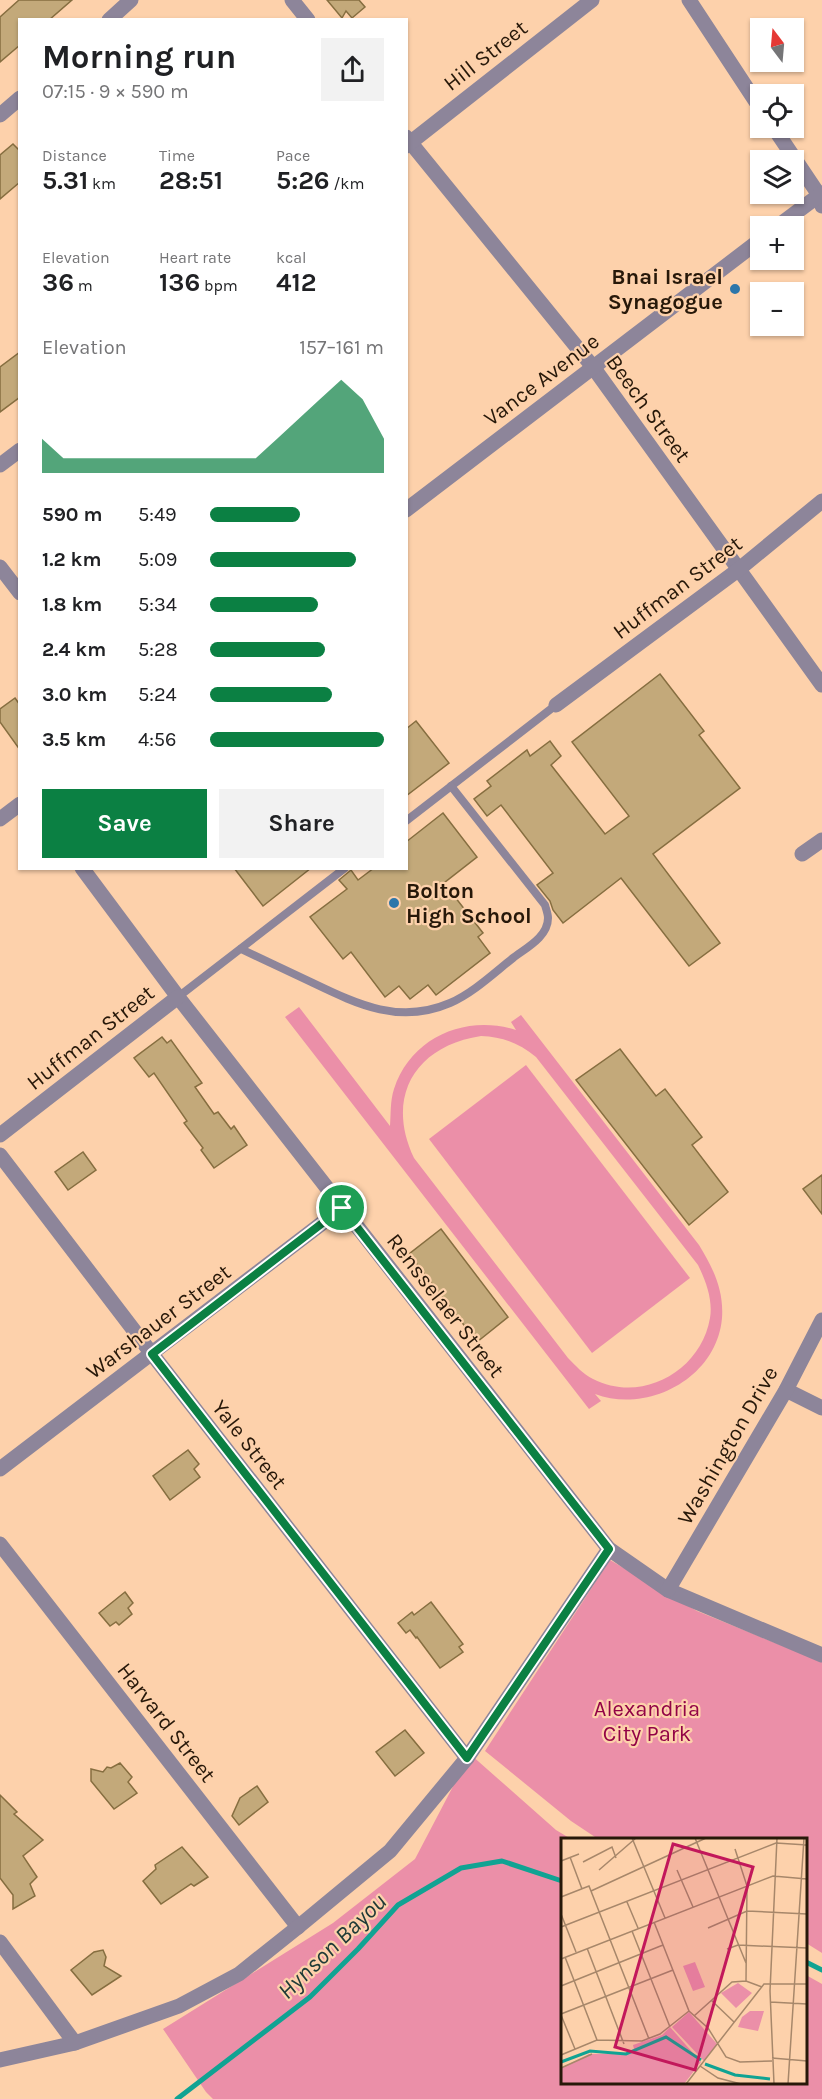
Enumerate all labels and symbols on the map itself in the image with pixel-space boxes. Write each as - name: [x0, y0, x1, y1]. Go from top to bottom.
- street label: Hill Street: [439, 15, 533, 97]
- north arrow: [750, 18, 804, 72]
- place label: Bnai Israel Synagogue: [608, 264, 723, 315]
- marker: Bnai Israel Synagogue: [728, 282, 742, 296]
- street label: Vance Avenue: [479, 328, 604, 432]
- street label: Beech Street: [600, 350, 696, 467]
- street label: Huffman Street: [608, 531, 747, 645]
- place label: Bolton High School: [406, 878, 532, 929]
- marker: Bolton High School: [387, 896, 401, 910]
- street label: Huffman Street: [22, 980, 160, 1096]
- pin: [316, 1182, 367, 1233]
- street label: Rensselaer Street: [381, 1228, 510, 1383]
- street label: Warshauer Street: [81, 1259, 236, 1385]
- street label: Washington Drive: [672, 1362, 784, 1529]
- street label: Yale Street: [206, 1395, 292, 1494]
- street label: Harvard Street: [111, 1658, 221, 1788]
- park label: Alexandria City Park: [594, 1696, 700, 1747]
- inset map: [561, 1838, 807, 2084]
- water label: Hynson Bayou: [272, 1887, 392, 2005]

